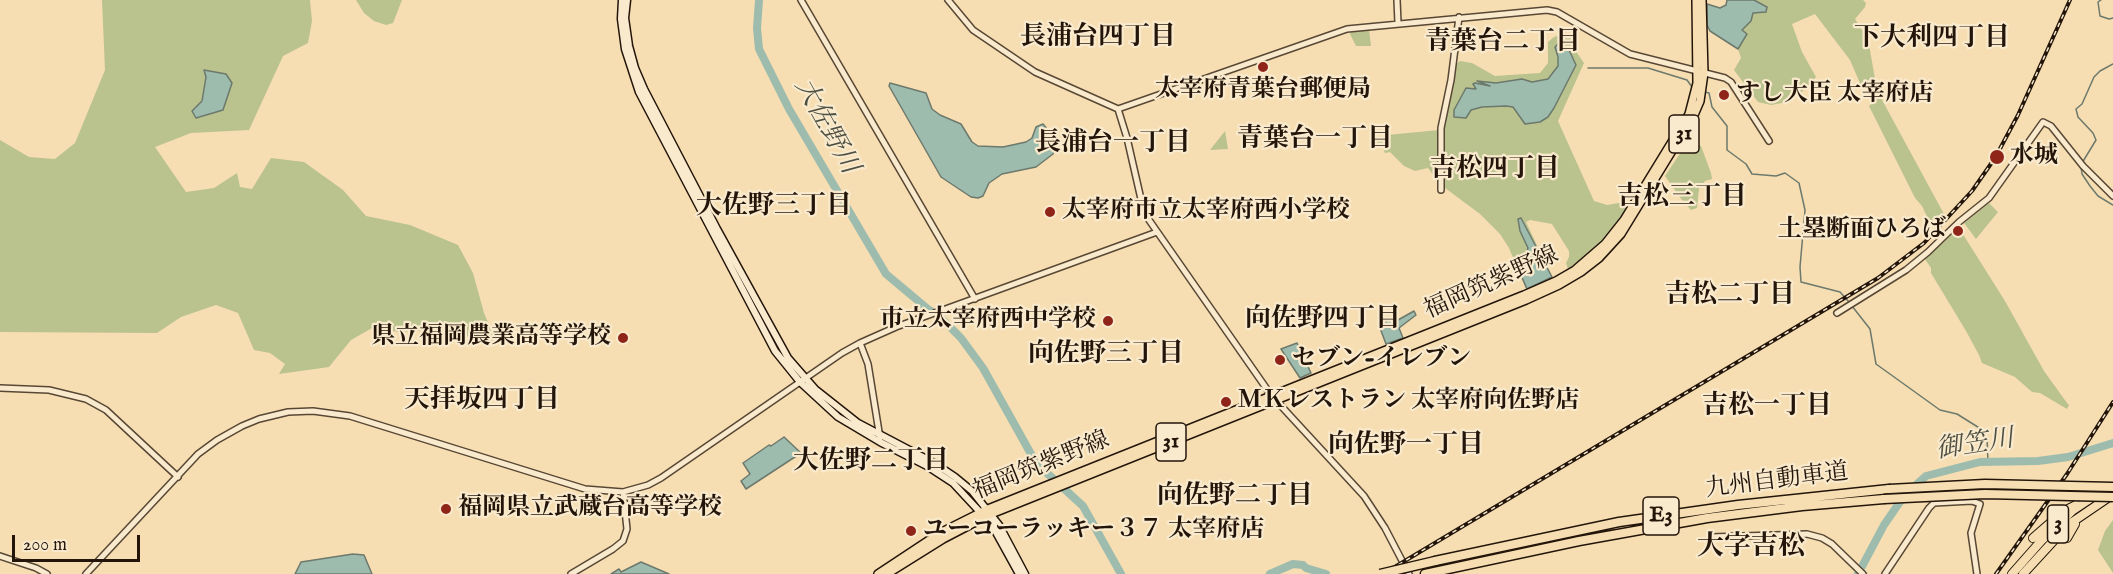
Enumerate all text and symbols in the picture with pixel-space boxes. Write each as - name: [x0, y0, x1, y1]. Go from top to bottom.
- district label: 長浦台四丁目: [1020, 23, 1176, 55]
- district label: 下大利四丁目: [1854, 24, 2010, 56]
- district label: 青葉台二丁目: [1425, 28, 1581, 60]
- marker: 太宰府青葉台郵便局: [1256, 60, 1270, 74]
- water label: 大佐野川: [786, 74, 864, 180]
- place label: 太宰府青葉台郵便局: [1155, 77, 1371, 105]
- place label: すし大臣 太宰府店: [1736, 81, 1933, 109]
- marker: すし大臣 太宰府店: [1717, 88, 1731, 102]
- road number: 31: [1669, 115, 1699, 153]
- district label: 青葉台一丁目: [1237, 125, 1393, 157]
- district label: 長浦台一丁目: [1035, 129, 1191, 161]
- place label: 水城: [2010, 143, 2058, 171]
- marker: 水城: [1988, 148, 2006, 166]
- district label: 吉松四丁目: [1430, 155, 1560, 187]
- district label: 吉松三丁目: [1617, 183, 1747, 215]
- district label: 大佐野三丁目: [696, 192, 852, 224]
- place label: 太宰府市立太宰府西小学校: [1062, 198, 1350, 226]
- marker: 太宰府市立太宰府西小学校: [1043, 205, 1057, 219]
- place label: 土塁断面ひろば: [1778, 217, 1946, 245]
- marker: 土塁断面ひろば: [1951, 224, 1965, 238]
- street label: 福岡筑紫野線: [1420, 242, 1564, 326]
- district label: 吉松二丁目: [1665, 281, 1795, 313]
- district label: 向佐野四丁目: [1245, 305, 1401, 337]
- place label: 市立太宰府西中学校: [880, 307, 1096, 335]
- marker: 市立太宰府西中学校: [1101, 314, 1115, 328]
- place label: 県立福岡農業高等学校: [371, 324, 611, 352]
- marker: 県立福岡農業高等学校: [616, 331, 630, 345]
- district label: 向佐野三丁目: [1028, 340, 1184, 372]
- place label: セブン-イレブン: [1292, 346, 1471, 374]
- marker: セブン-イレブン: [1273, 353, 1287, 367]
- district label: 天拝坂四丁目: [404, 386, 560, 418]
- place label: ＭＫレストラン 太宰府向佐野店: [1238, 388, 1579, 416]
- district label: 吉松一丁目: [1702, 392, 1832, 424]
- marker: ＭＫレストラン 太宰府向佐野店: [1219, 395, 1233, 409]
- road number: 31: [1156, 423, 1186, 461]
- water label: 御笠川: [1934, 424, 2016, 468]
- street label: 福岡筑紫野線: [970, 427, 1114, 507]
- district label: 向佐野一丁目: [1328, 431, 1484, 463]
- district label: 大佐野二丁目: [793, 447, 949, 479]
- street label: 九州自動車道: [1704, 459, 1850, 505]
- district label: 向佐野二丁目: [1157, 482, 1313, 514]
- place label: 福岡県立武蔵台高等学校: [458, 495, 722, 523]
- road number: E3: [1643, 497, 1679, 535]
- marker: 福岡県立武蔵台高等学校: [439, 502, 453, 516]
- road number: 3: [2048, 505, 2068, 543]
- place label: ユーコーラッキー３７ 太宰府店: [923, 517, 1264, 545]
- scale bar: [15, 523, 142, 561]
- marker: ユーコーラッキー３７ 太宰府店: [904, 524, 918, 538]
- district label: 大字吉松: [1697, 532, 1805, 564]
- text: 200 m: [23, 534, 67, 557]

